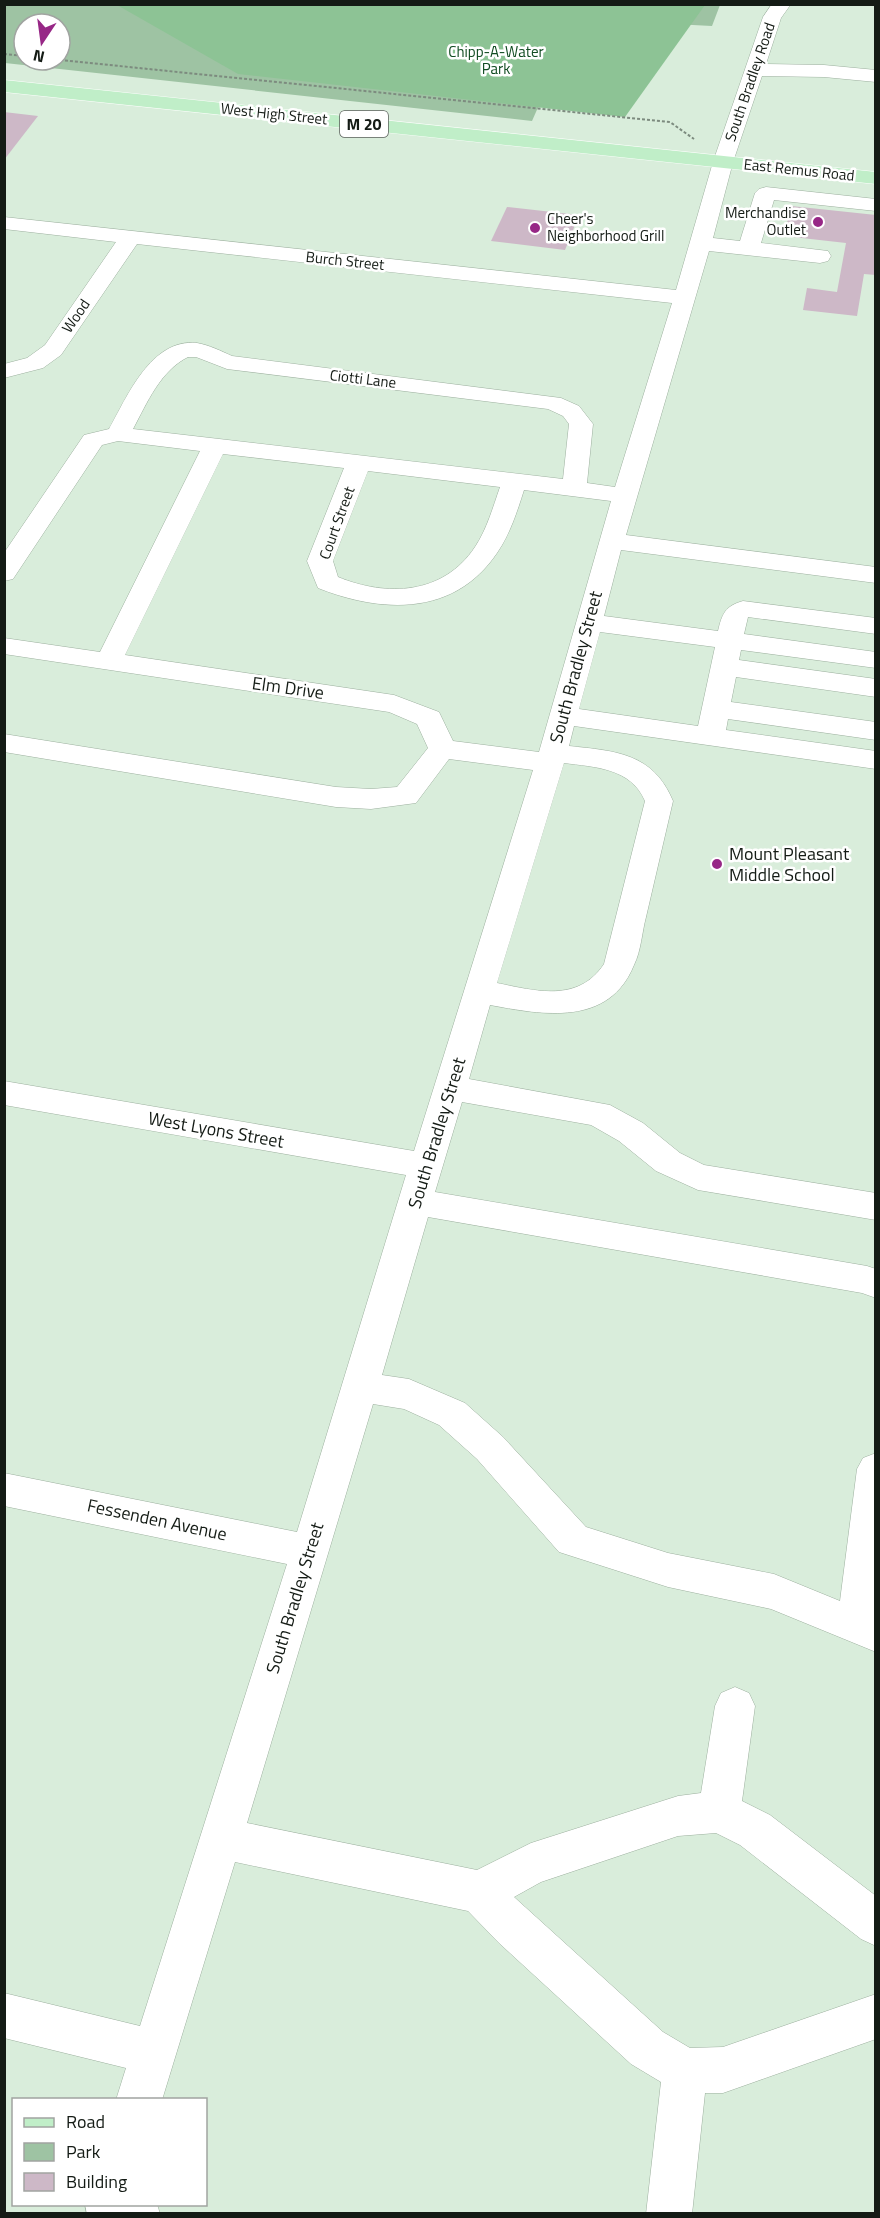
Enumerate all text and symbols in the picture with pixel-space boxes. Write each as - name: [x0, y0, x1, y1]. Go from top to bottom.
- north arrow: [12, 12, 72, 72]
- street label: South Bradley Road: [718, 19, 781, 144]
- park label: Chipp-A-Water Park: [448, 40, 544, 80]
- text: N: [31, 44, 47, 70]
- street label: West High Street: [220, 96, 329, 131]
- road number: M 20: [340, 111, 388, 137]
- street label: East Remus Road: [743, 152, 856, 187]
- place label: Merchandise Outlet: [725, 201, 807, 241]
- place label: Cheer's Neighborhood Grill: [547, 207, 664, 247]
- marker: Merchandise Outlet: [811, 215, 825, 229]
- marker: Cheer's Neighborhood Grill: [528, 221, 542, 235]
- street label: Burch Street: [305, 245, 386, 276]
- street label: Wood: [56, 294, 95, 337]
- street label: Ciotti Lane: [329, 363, 398, 394]
- street label: Court Street: [313, 482, 361, 563]
- street label: South Bradley Street: [542, 587, 609, 746]
- street label: Elm Drive: [250, 669, 326, 706]
- place label: Mount Pleasant Middle School: [729, 840, 850, 888]
- marker: Mount Pleasant Middle School: [710, 857, 724, 871]
- street label: South Bradley Street: [401, 1053, 473, 1212]
- street label: West Lyons Street: [146, 1104, 287, 1155]
- street label: Fessenden Avenue: [85, 1492, 229, 1548]
- street label: South Bradley Street: [259, 1518, 331, 1677]
- legend: [12, 2098, 207, 2206]
- text: Road: [66, 2108, 105, 2135]
- text: Park: [66, 2138, 101, 2165]
- text: Building: [66, 2168, 127, 2195]

